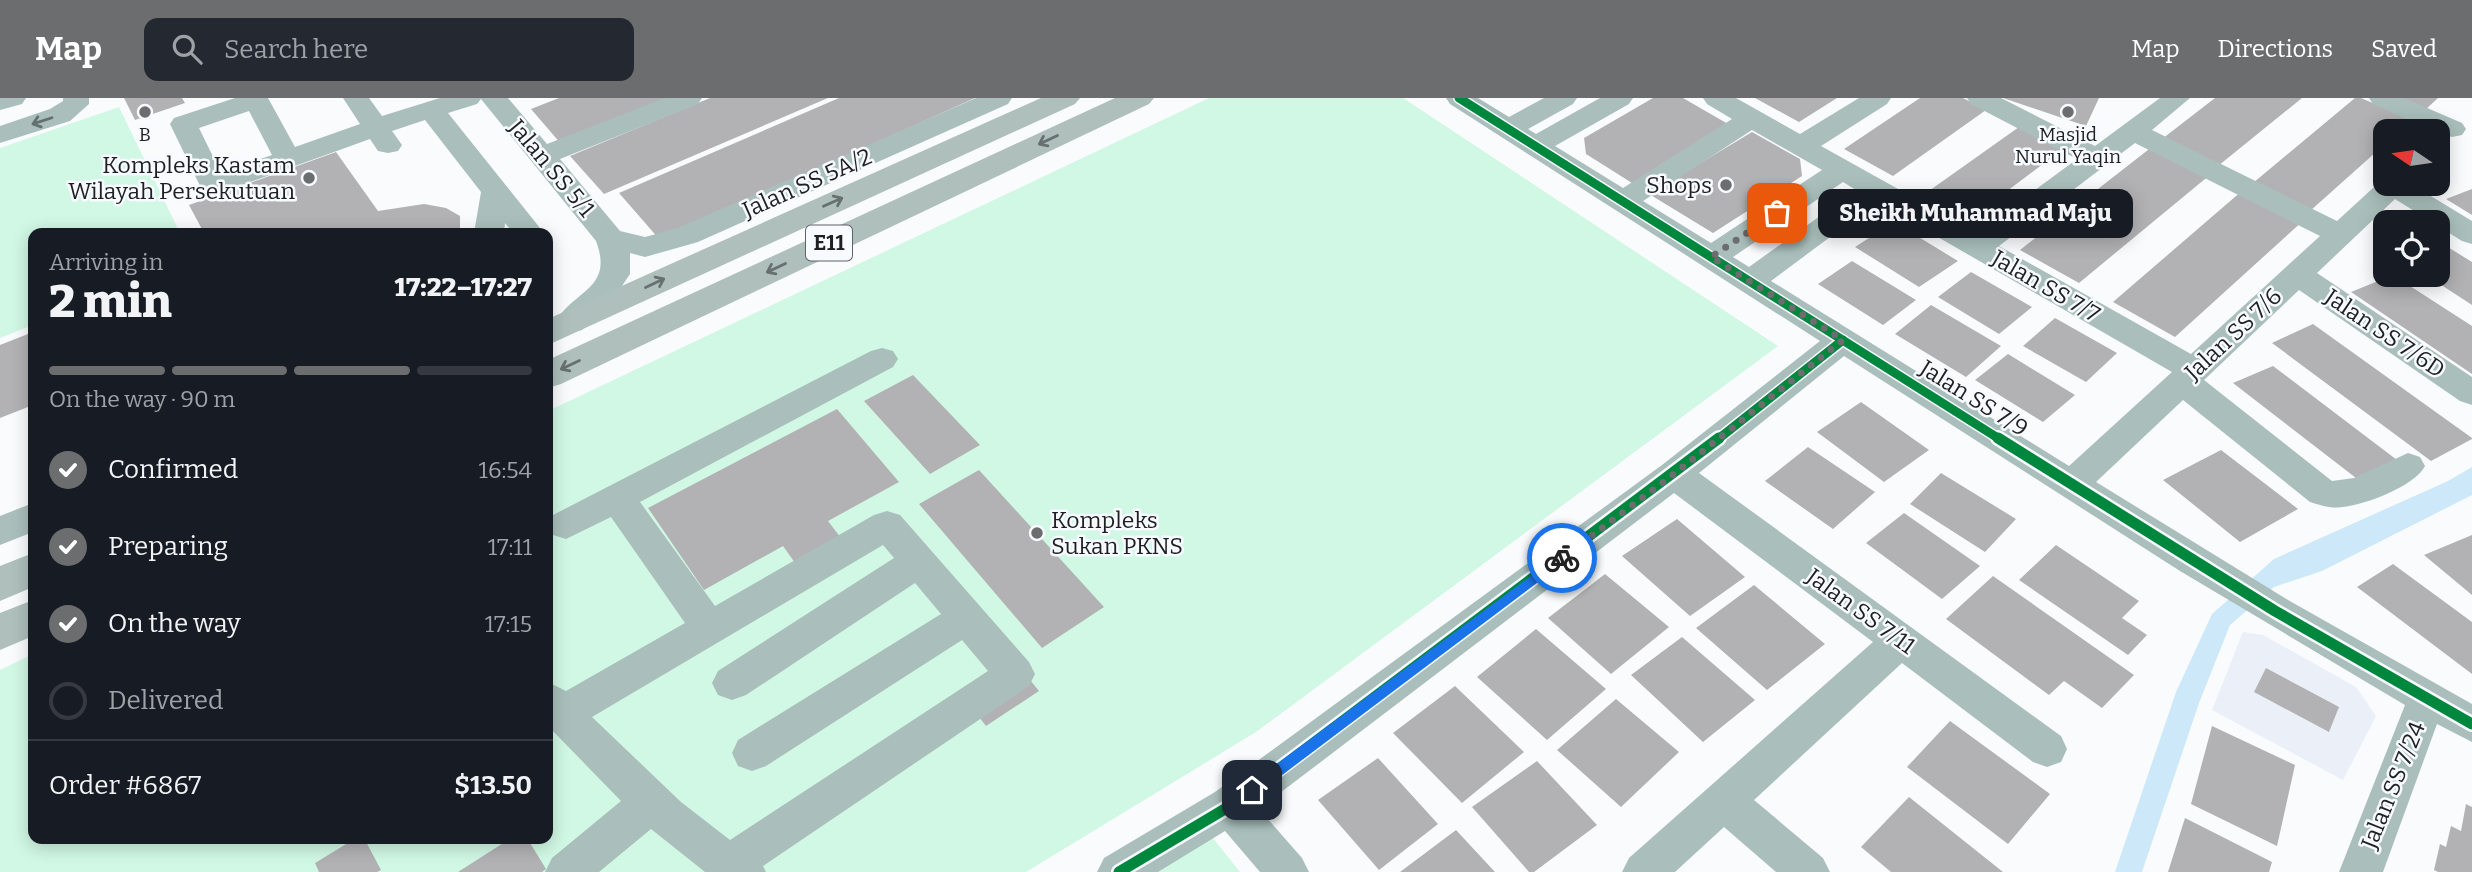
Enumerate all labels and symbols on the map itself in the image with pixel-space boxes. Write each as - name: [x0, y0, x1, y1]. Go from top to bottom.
- marker: B: [137, 104, 153, 120]
- marker: Masjid Nurul Yaqin: [2060, 104, 2076, 120]
- street label: Jalan SS 5/1: [502, 113, 601, 223]
- one-way arrow: [32, 116, 54, 128]
- north arrow: [2373, 119, 2450, 196]
- place label: B: [139, 123, 151, 146]
- place label: Masjid Nurul Yaqin: [2015, 123, 2121, 168]
- one-way arrow: [1038, 134, 1059, 148]
- street label: Jalan SS 5A/2: [737, 142, 876, 224]
- place label: Kompleks Kastam Wilayah Persekutuan: [68, 151, 295, 205]
- marker: Kompleks Kastam Wilayah Persekutuan: [301, 170, 317, 186]
- place label: Shops: [1646, 171, 1712, 199]
- marker: Shops: [1718, 177, 1734, 193]
- pin: [1747, 183, 1807, 243]
- callout: Sheikh Muhammad Maju: [1819, 188, 2134, 238]
- one-way arrow: [822, 195, 843, 208]
- road number: E11: [806, 226, 852, 260]
- street label: Jalan SS 7/7: [1986, 243, 2105, 328]
- one-way arrow: [766, 262, 787, 276]
- one-way arrow: [644, 276, 665, 290]
- street label: Jalan SS 7/6: [2178, 282, 2287, 387]
- street label: Jalan SS 7/6D: [2319, 282, 2450, 383]
- street label: Jalan SS 7/9: [1914, 353, 2033, 442]
- one-way arrow: [560, 359, 581, 372]
- place label: Kompleks Sukan PKNS: [1051, 506, 1183, 560]
- courier: [1527, 523, 1597, 593]
- marker: Kompleks Sukan PKNS: [1029, 525, 1045, 541]
- street label: Jalan SS 7/11: [1800, 562, 1921, 660]
- street label: Jalan SS 7/24: [2354, 717, 2431, 854]
- pin: [1222, 760, 1282, 820]

